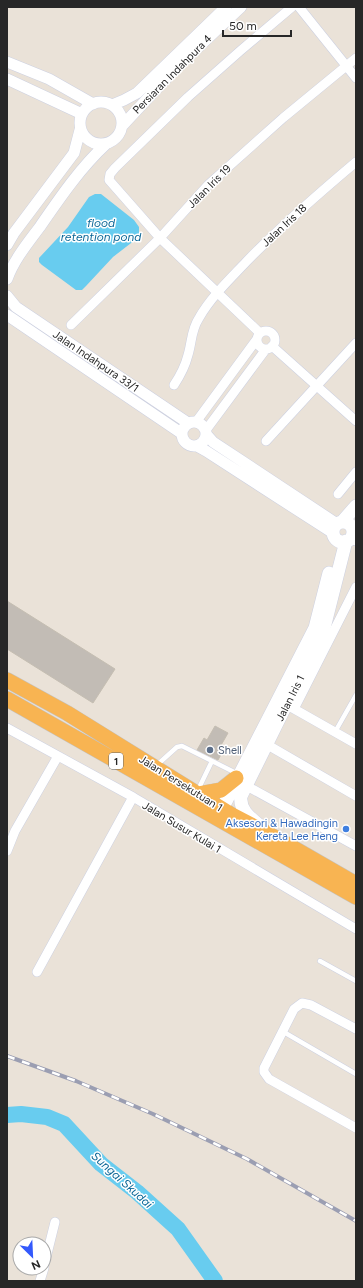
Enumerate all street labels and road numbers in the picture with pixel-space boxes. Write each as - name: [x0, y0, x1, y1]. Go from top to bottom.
- street label: Persiaran Indahpura 4: [130, 32, 215, 117]
- street label: Jalan Iris 19: [185, 162, 234, 211]
- street label: Jalan Iris 18: [259, 201, 310, 249]
- street label: Jalan Indahpura 33/1: [50, 328, 141, 395]
- street label: Jalan Iris 1: [273, 673, 308, 723]
- street label: Jalan Persekutuan 1: [137, 752, 225, 814]
- road number: 1: [109, 753, 123, 769]
- street label: Jalan Susur Kulai 1: [140, 799, 223, 856]

